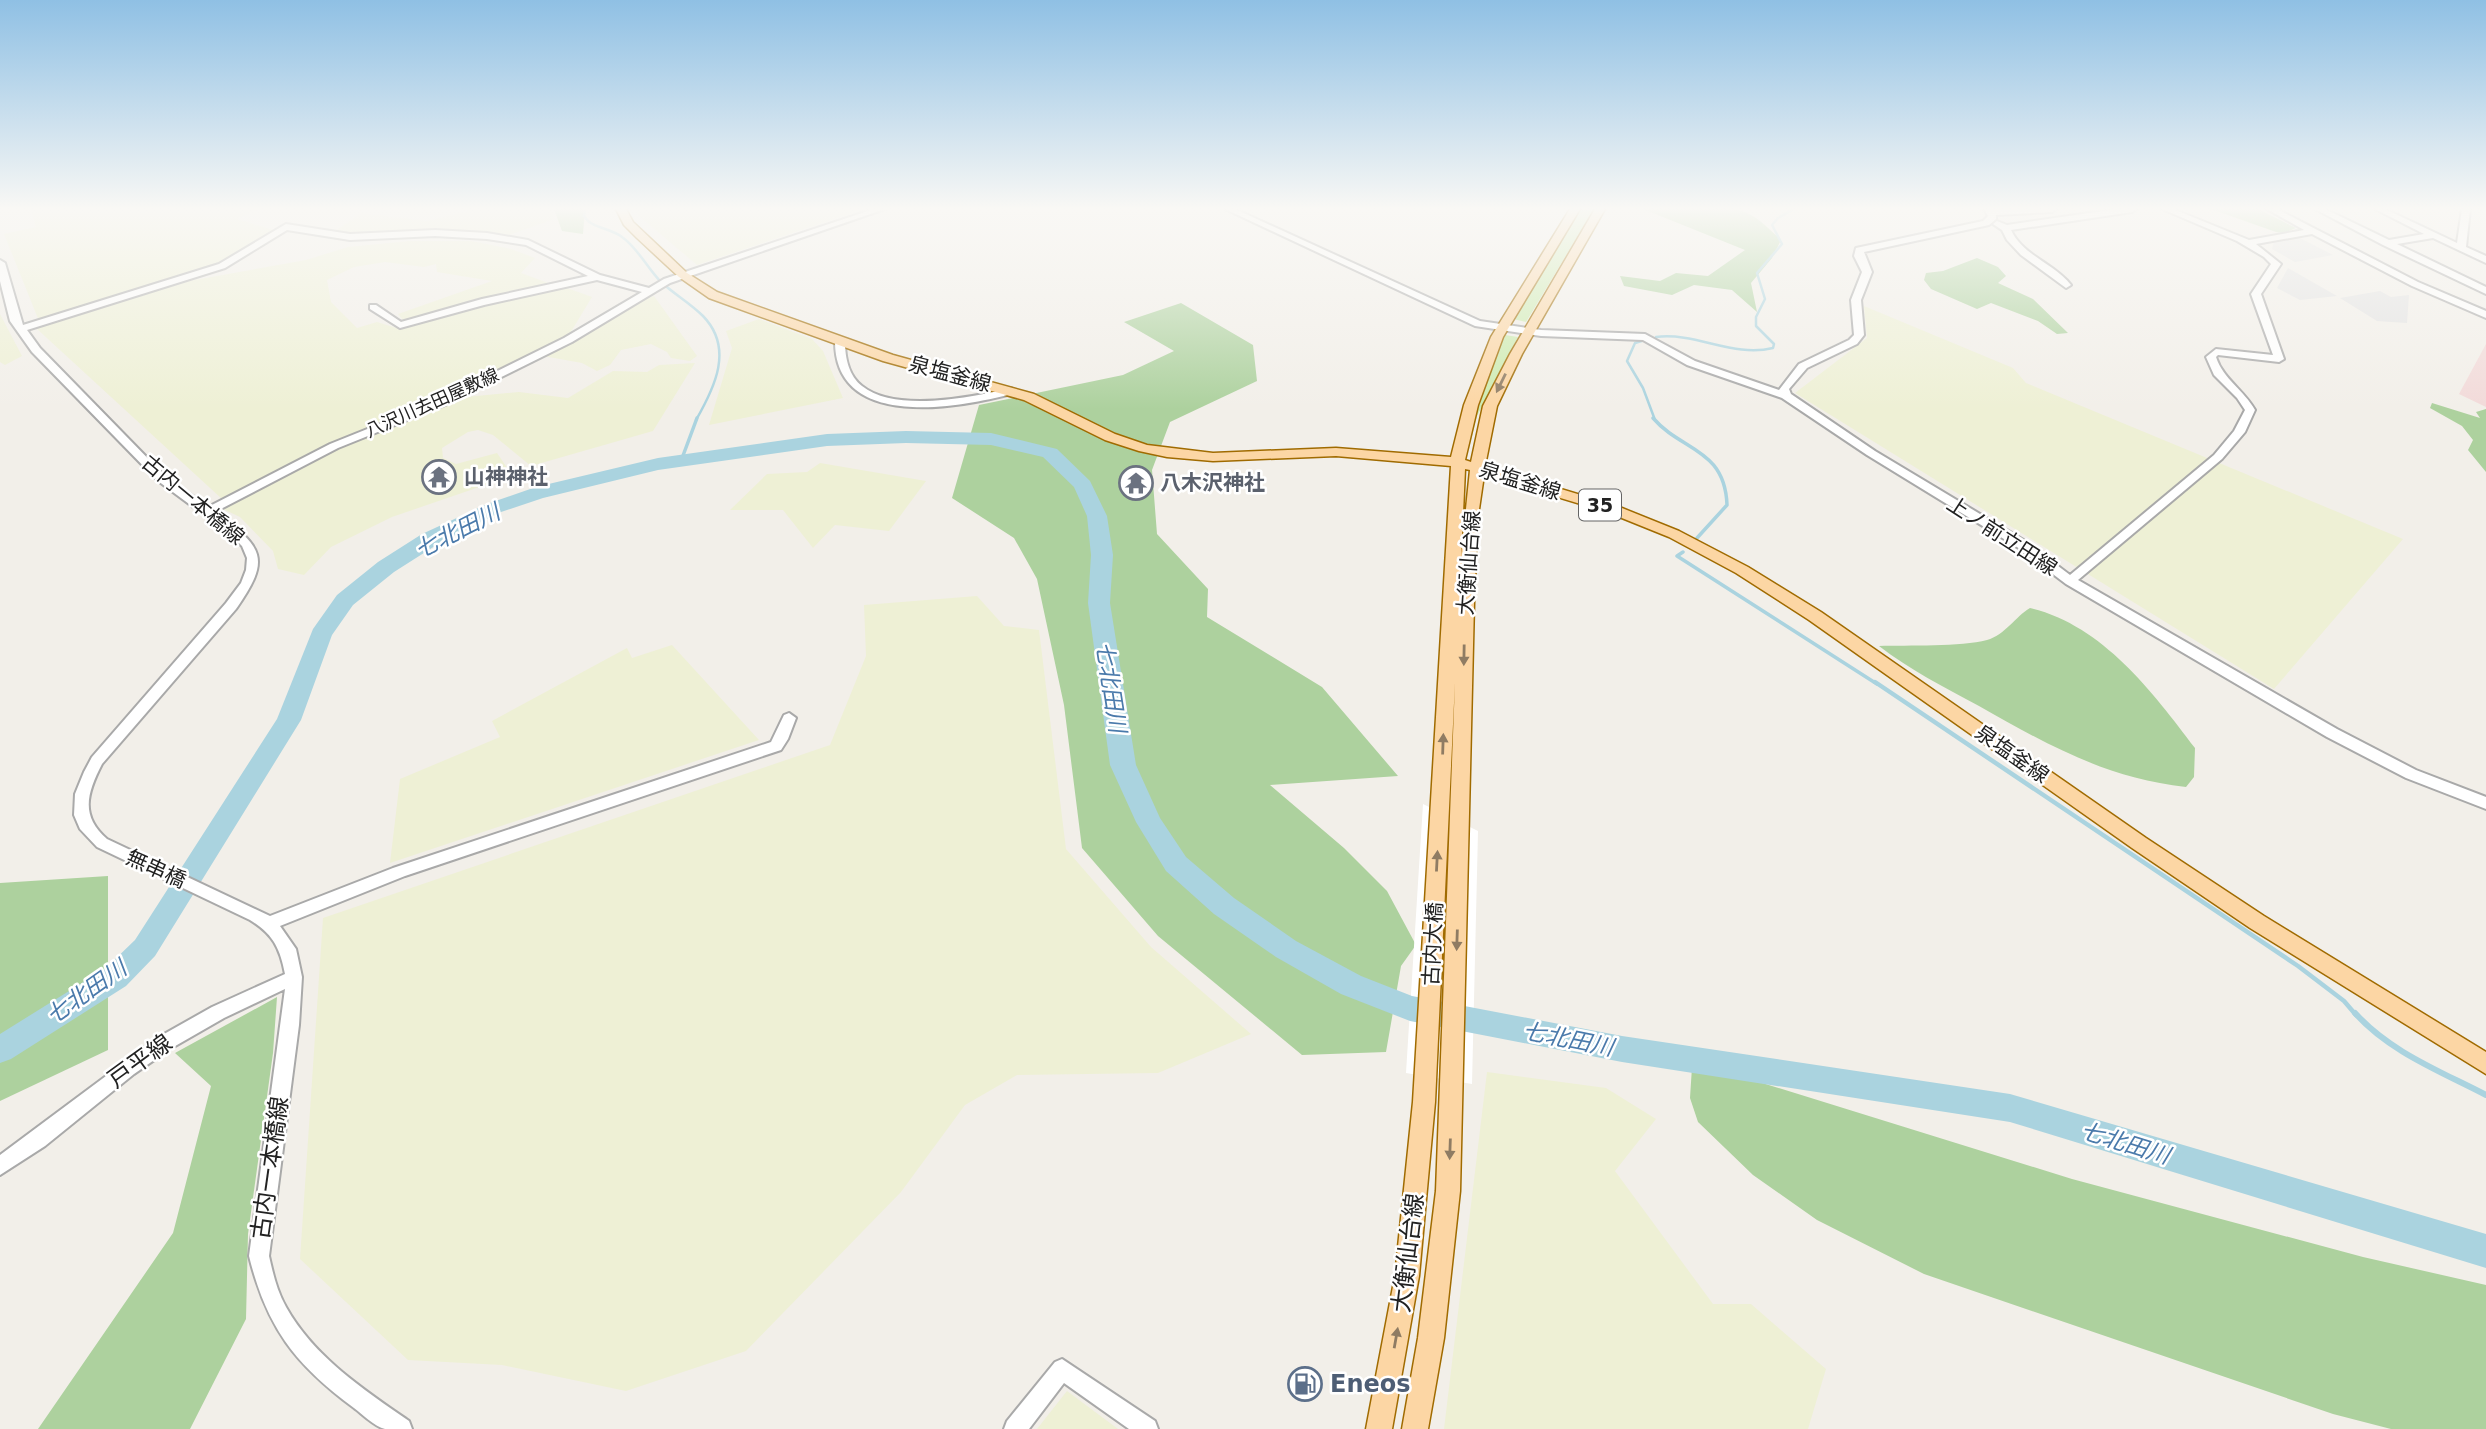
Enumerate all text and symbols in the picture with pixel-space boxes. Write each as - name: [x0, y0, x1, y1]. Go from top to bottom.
- street label: 泉塩釜線: [906, 352, 994, 396]
- street label: 八沢川去田屋敷線: [362, 364, 502, 441]
- one-way arrow: [1496, 373, 1507, 393]
- street label: 古内一本橋線: [137, 450, 249, 550]
- street label: 泉塩釜線: [1476, 457, 1564, 505]
- temple icon: 山神神社: [420, 458, 458, 496]
- temple icon: 八木沢神社: [1117, 464, 1155, 502]
- place label: 山神神社: [464, 465, 548, 489]
- place label: 八木沢神社: [1160, 471, 1265, 495]
- road number: 35: [1579, 490, 1621, 520]
- street label: 上ノ前立田線: [1943, 492, 2061, 580]
- water label: 七北田川: [410, 497, 507, 563]
- street label: 大衡仙台線: [1453, 510, 1485, 616]
- water label: 七北田川: [1091, 640, 1132, 737]
- one-way arrow: [1459, 644, 1470, 666]
- street label: 泉塩釜線: [1971, 720, 2053, 788]
- one-way arrow: [1437, 733, 1448, 755]
- street label: 無串橋: [122, 845, 190, 893]
- one-way arrow: [1432, 850, 1443, 872]
- street label: 古内大橋: [1419, 901, 1447, 987]
- one-way arrow: [1451, 929, 1463, 951]
- water label: 七北田川: [41, 953, 134, 1029]
- water label: 七北田川: [1520, 1017, 1619, 1061]
- street label: 戸平線: [103, 1029, 177, 1093]
- street label: 古内一本橋線: [246, 1095, 294, 1241]
- water label: 七北田川: [2077, 1117, 2176, 1170]
- one-way arrow: [1444, 1138, 1455, 1160]
- street label: 大衡仙台線: [1387, 1192, 1429, 1314]
- one-way arrow: [1391, 1327, 1402, 1349]
- fuel station icon: Eneos: [1286, 1365, 1324, 1403]
- place label: Eneos: [1330, 1370, 1411, 1398]

